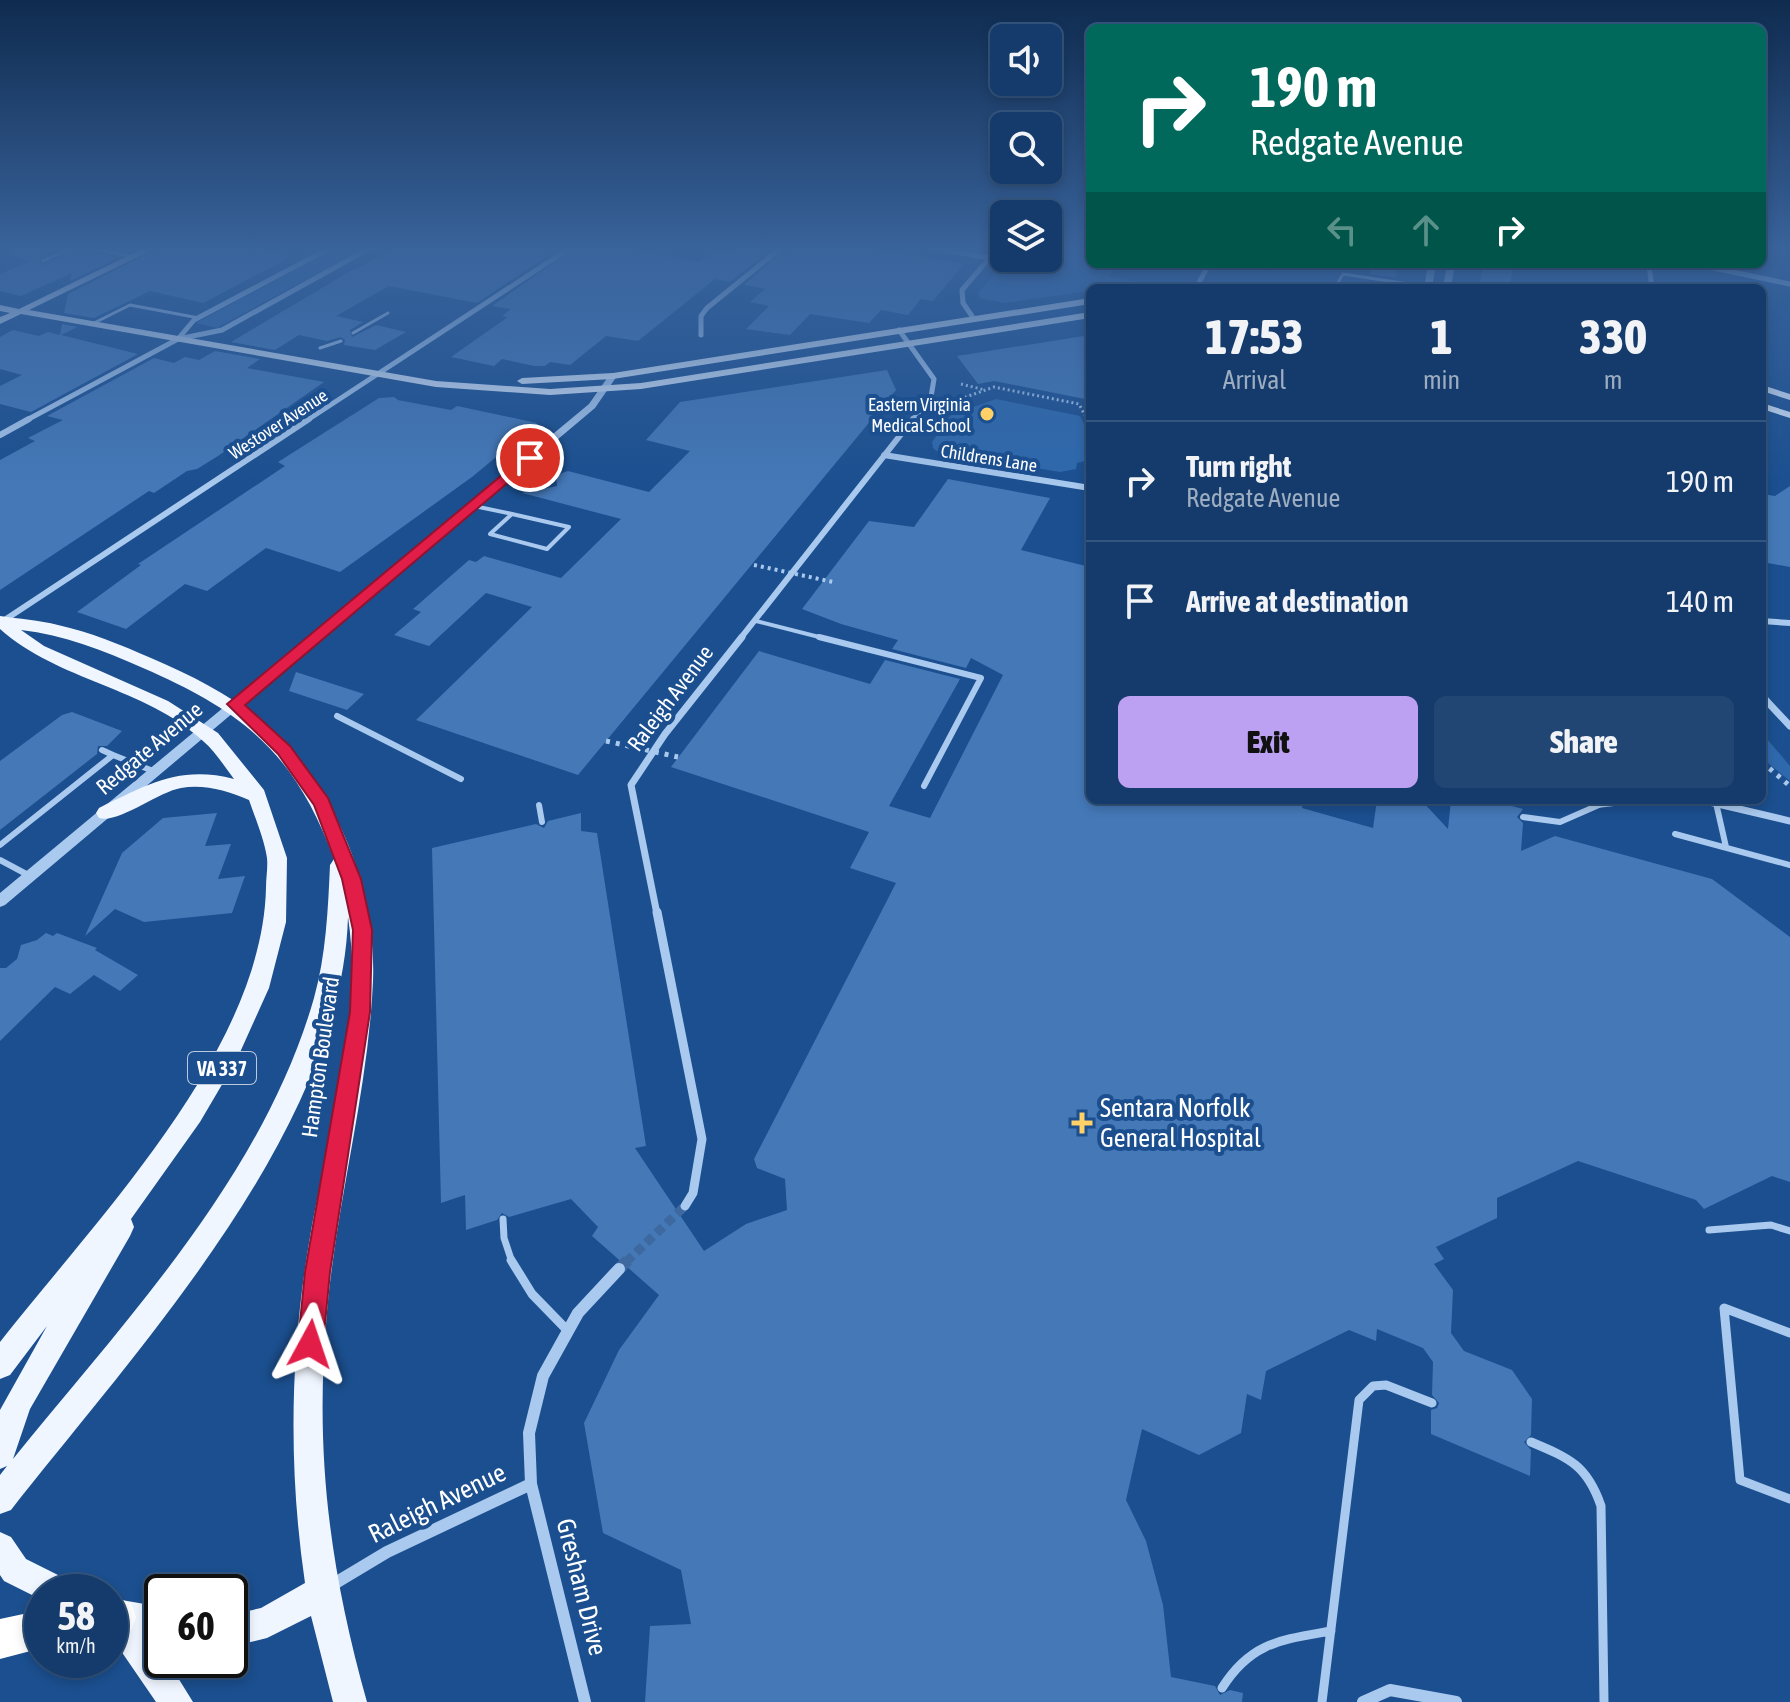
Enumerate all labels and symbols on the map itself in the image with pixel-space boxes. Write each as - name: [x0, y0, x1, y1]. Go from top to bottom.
- street label: Westover Avenue: [225, 384, 331, 464]
- place label: Eastern Virginia Medical School: [868, 394, 971, 436]
- marker: Eastern Virginia Medical School: [978, 405, 996, 423]
- pin: [496, 424, 564, 492]
- street label: Childrens Lane: [939, 440, 1039, 476]
- street label: Raleigh Avenue: [622, 640, 718, 756]
- street label: Redgate Avenue: [91, 696, 207, 800]
- street label: Hampton Boulevard: [296, 975, 344, 1139]
- road number: VA 337: [188, 1052, 256, 1084]
- place label: Sentara Norfolk General Hospital: [1100, 1093, 1261, 1153]
- marker: Sentara Norfolk General Hospital: [1071, 1112, 1093, 1134]
- position arrow: [268, 1302, 352, 1386]
- street label: Raleigh Avenue: [364, 1457, 510, 1549]
- street label: Gresham Drive: [551, 1516, 613, 1658]
- speed limit sign: 60: [144, 1574, 248, 1678]

